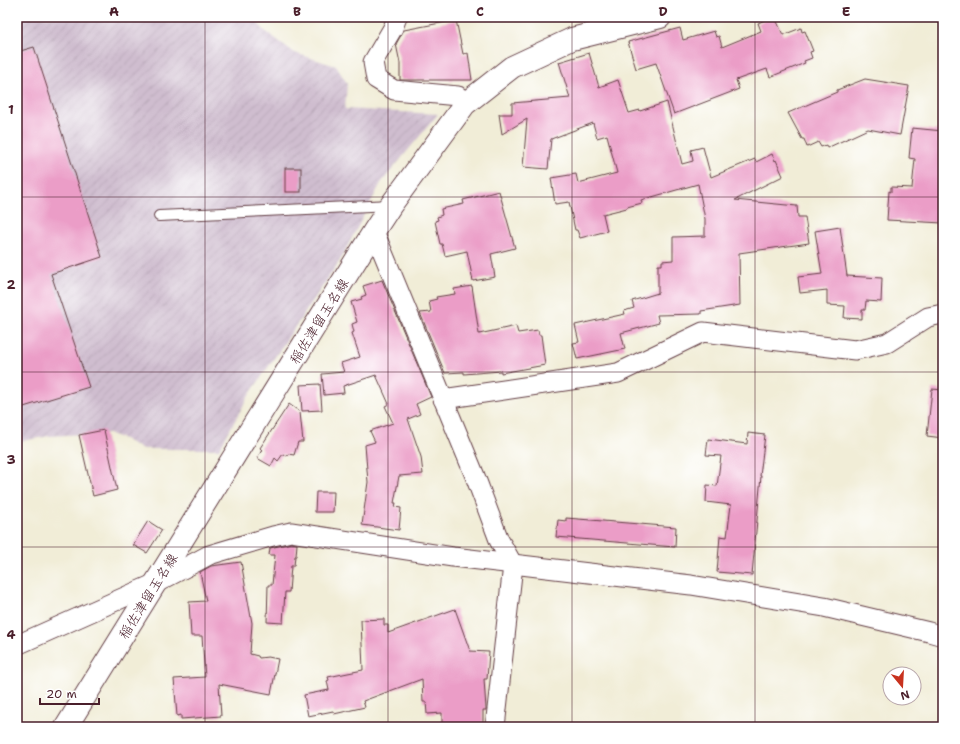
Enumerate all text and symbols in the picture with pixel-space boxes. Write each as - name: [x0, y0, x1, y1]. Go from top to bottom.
- text: A: [109, 3, 119, 20]
- text: B: [293, 3, 301, 20]
- text: C: [476, 3, 484, 20]
- text: D: [658, 3, 668, 20]
- text: E: [842, 3, 851, 20]
- text: 1: [8, 101, 14, 118]
- street label: 稲佐津留玉名線: [285, 275, 353, 367]
- text: 2: [6, 276, 16, 293]
- text: 3: [6, 451, 16, 468]
- street label: 稲佐津留玉名線: [114, 550, 182, 642]
- text: 4: [6, 626, 16, 643]
- north arrow: [882, 666, 922, 706]
- scale bar: [40, 680, 99, 706]
- text: 20 m: [46, 686, 77, 702]
- text: N: [898, 687, 911, 704]

